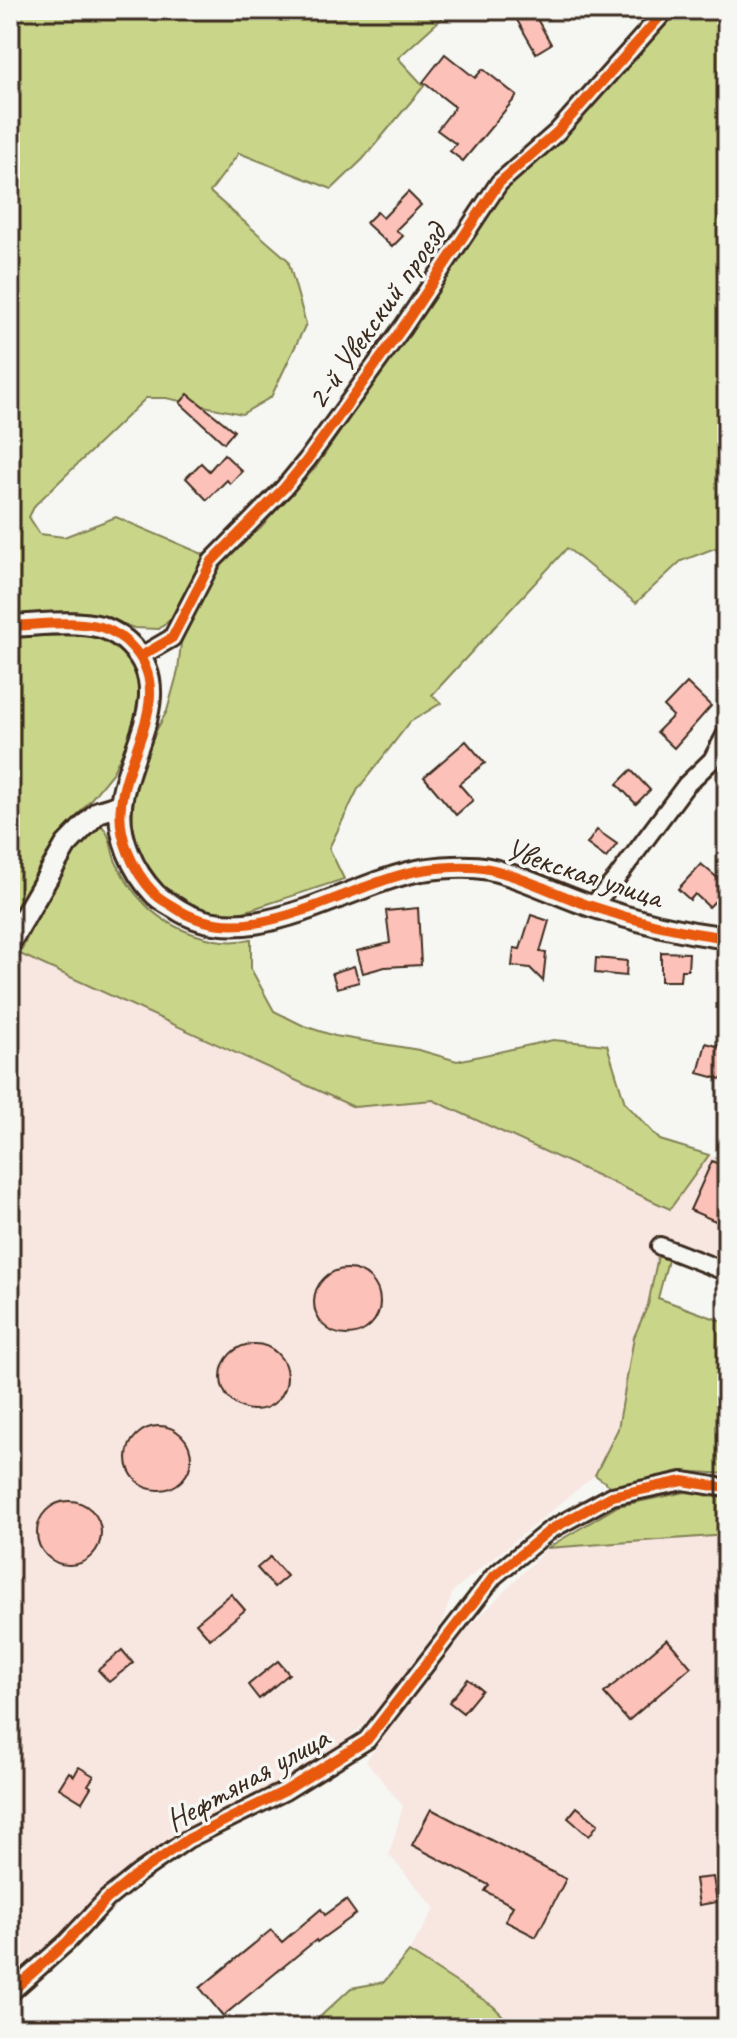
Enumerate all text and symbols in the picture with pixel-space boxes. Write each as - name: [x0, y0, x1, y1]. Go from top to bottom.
- street label: 2-й Увекский проезд: [296, 212, 457, 417]
- street label: Увекская улица: [500, 828, 670, 919]
- street label: Нефтяная улица: [158, 1716, 338, 1841]

